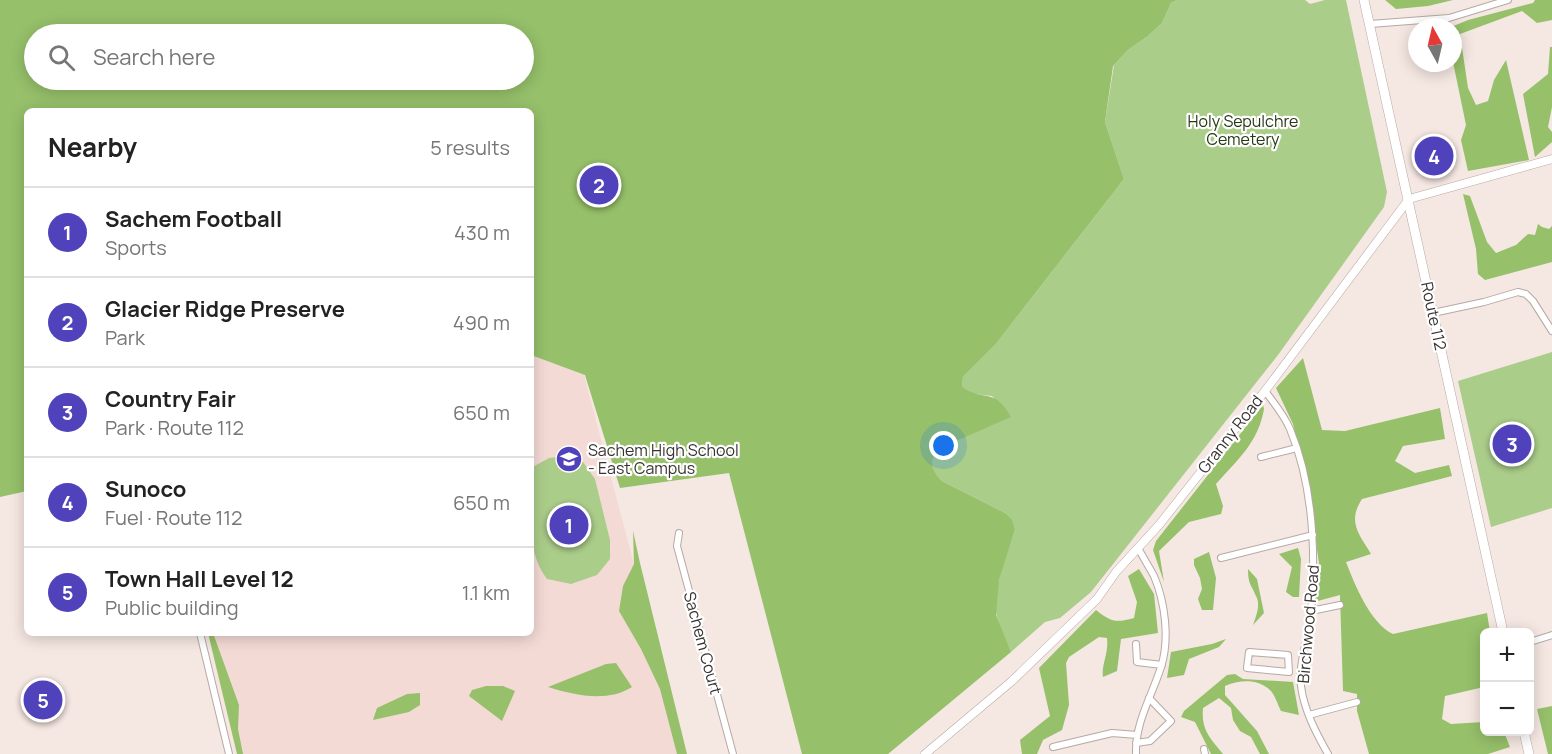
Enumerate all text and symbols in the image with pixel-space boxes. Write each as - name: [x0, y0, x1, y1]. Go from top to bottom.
- north arrow: [1408, 18, 1462, 72]
- search box: [24, 24, 534, 90]
- icon: search: [45, 41, 78, 74]
- text: Search here: [93, 42, 215, 72]
- park label: Holy Sepulchre Cemetery: [1188, 110, 1298, 150]
- text: Nearby: [48, 129, 137, 165]
- text: 5 results: [430, 134, 510, 161]
- pin: 4: [1414, 134, 1454, 178]
- pin: 2: [580, 162, 618, 207]
- text: Sachem Football: [105, 204, 282, 234]
- text: 1: [63, 219, 72, 246]
- text: 430 m: [454, 219, 510, 246]
- text: Sports: [105, 234, 167, 261]
- street label: Route 112: [1416, 280, 1452, 352]
- text: Glacier Ridge Preserve: [105, 294, 345, 324]
- text: 2: [62, 309, 73, 336]
- text: 490 m: [453, 309, 510, 336]
- text: Park: [105, 324, 145, 351]
- text: Country Fair: [105, 384, 236, 414]
- street label: Granny Road: [1192, 390, 1268, 478]
- text: 3: [62, 399, 73, 426]
- text: 650 m: [453, 399, 510, 426]
- text: Park · Route 112: [105, 414, 244, 441]
- pin: 3: [1492, 422, 1532, 466]
- your location: [929, 431, 958, 460]
- place label: Sachem High School - East Campus: [588, 439, 739, 479]
- school or university icon: Sachem High School - East Campus: [554, 444, 584, 474]
- text: Sunoco: [105, 474, 186, 504]
- text: 4: [61, 489, 74, 516]
- text: 650 m: [453, 489, 510, 516]
- pin: 1: [550, 502, 588, 548]
- text: Fuel · Route 112: [105, 504, 242, 531]
- text: Town Hall Level 12: [105, 564, 294, 594]
- street label: Birchwood Road: [1292, 564, 1324, 684]
- text: 5: [62, 579, 73, 606]
- text: 1.1 km: [462, 579, 510, 606]
- street label: Sachem Court: [679, 589, 727, 697]
- text: Public building: [105, 594, 239, 621]
- map controls: [1480, 628, 1534, 736]
- button: +: [1480, 628, 1534, 682]
- pin: 5: [24, 678, 63, 722]
- button: −: [1480, 682, 1534, 736]

